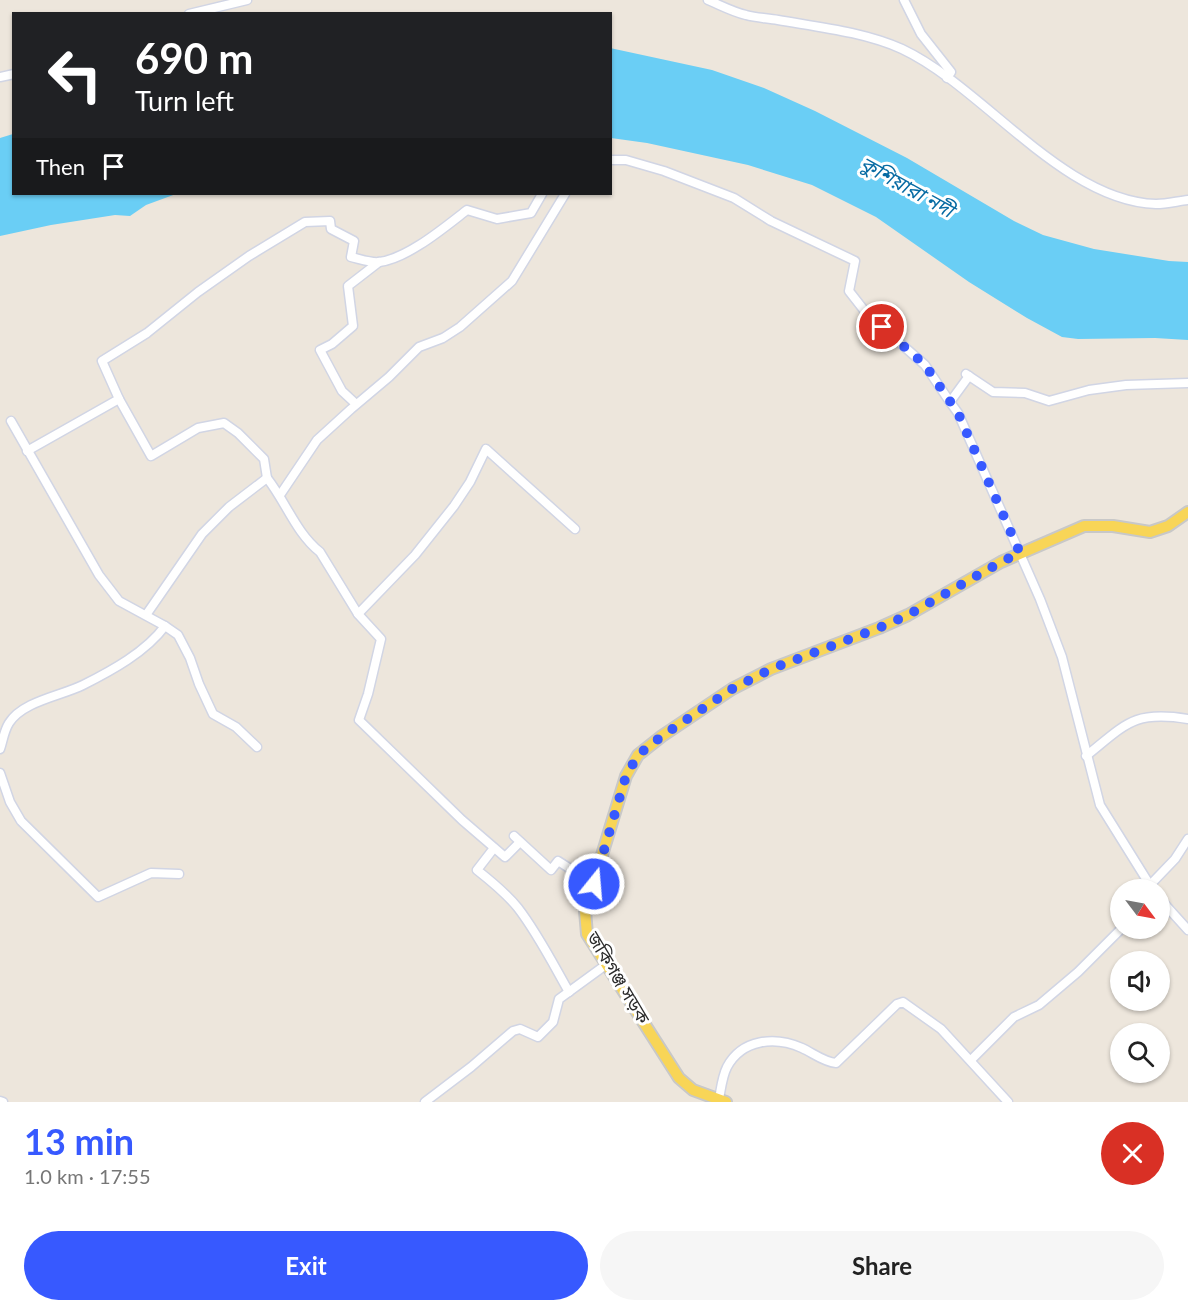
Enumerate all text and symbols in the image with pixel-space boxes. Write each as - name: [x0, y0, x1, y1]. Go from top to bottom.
- text: 690 m: [135, 33, 253, 83]
- icon: left: [36, 36, 114, 114]
- text: Turn left: [135, 84, 234, 117]
- icon: arrive: [97, 150, 130, 183]
- water label: কুশিয়ারা নদী: [856, 151, 962, 224]
- text: Then: [36, 153, 85, 180]
- pin: [856, 301, 907, 352]
- icon: arrive: [865, 310, 898, 343]
- position arrow: [562, 852, 626, 916]
- north arrow: [1110, 879, 1170, 939]
- map controls: [1110, 879, 1170, 1083]
- street label: জকিগঞ্জ সড়ক: [582, 927, 655, 1028]
- button: sound: [1110, 951, 1170, 1011]
- button: search: [1110, 1023, 1170, 1083]
- text: 13 min: [24, 1119, 134, 1163]
- button: close: [1101, 1122, 1164, 1185]
- text: 1.0 km · 17:55: [24, 1164, 151, 1188]
- button: Exit: [24, 1231, 588, 1300]
- button: Share: [600, 1231, 1164, 1300]

